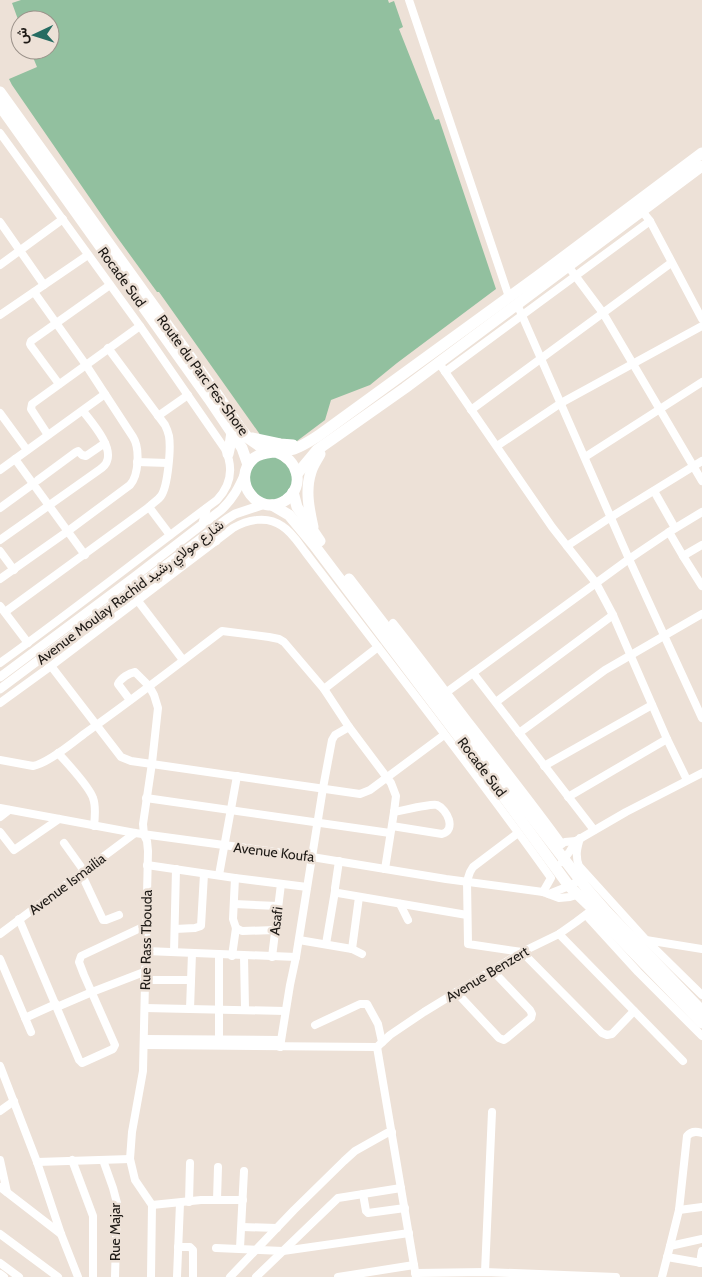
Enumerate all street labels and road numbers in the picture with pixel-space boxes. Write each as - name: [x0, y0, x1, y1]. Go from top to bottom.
- street label: Rocade Sud: [94, 243, 150, 311]
- street label: Route du Parc Fes-Shore: [153, 311, 253, 439]
- street label: Avenue Moulay Rachid شارع مولاي رشيد: [33, 516, 229, 671]
- street label: Rocade Sud: [454, 734, 510, 800]
- street label: Avenue Koufa: [233, 838, 316, 866]
- street label: Avenue Ismailia: [25, 849, 109, 919]
- street label: Rue Rass Tbouda: [136, 889, 156, 990]
- street label: Asafi: [265, 906, 287, 936]
- street label: Avenue Benzert: [442, 942, 532, 1006]
- street label: Rue Majar: [106, 1202, 124, 1261]

